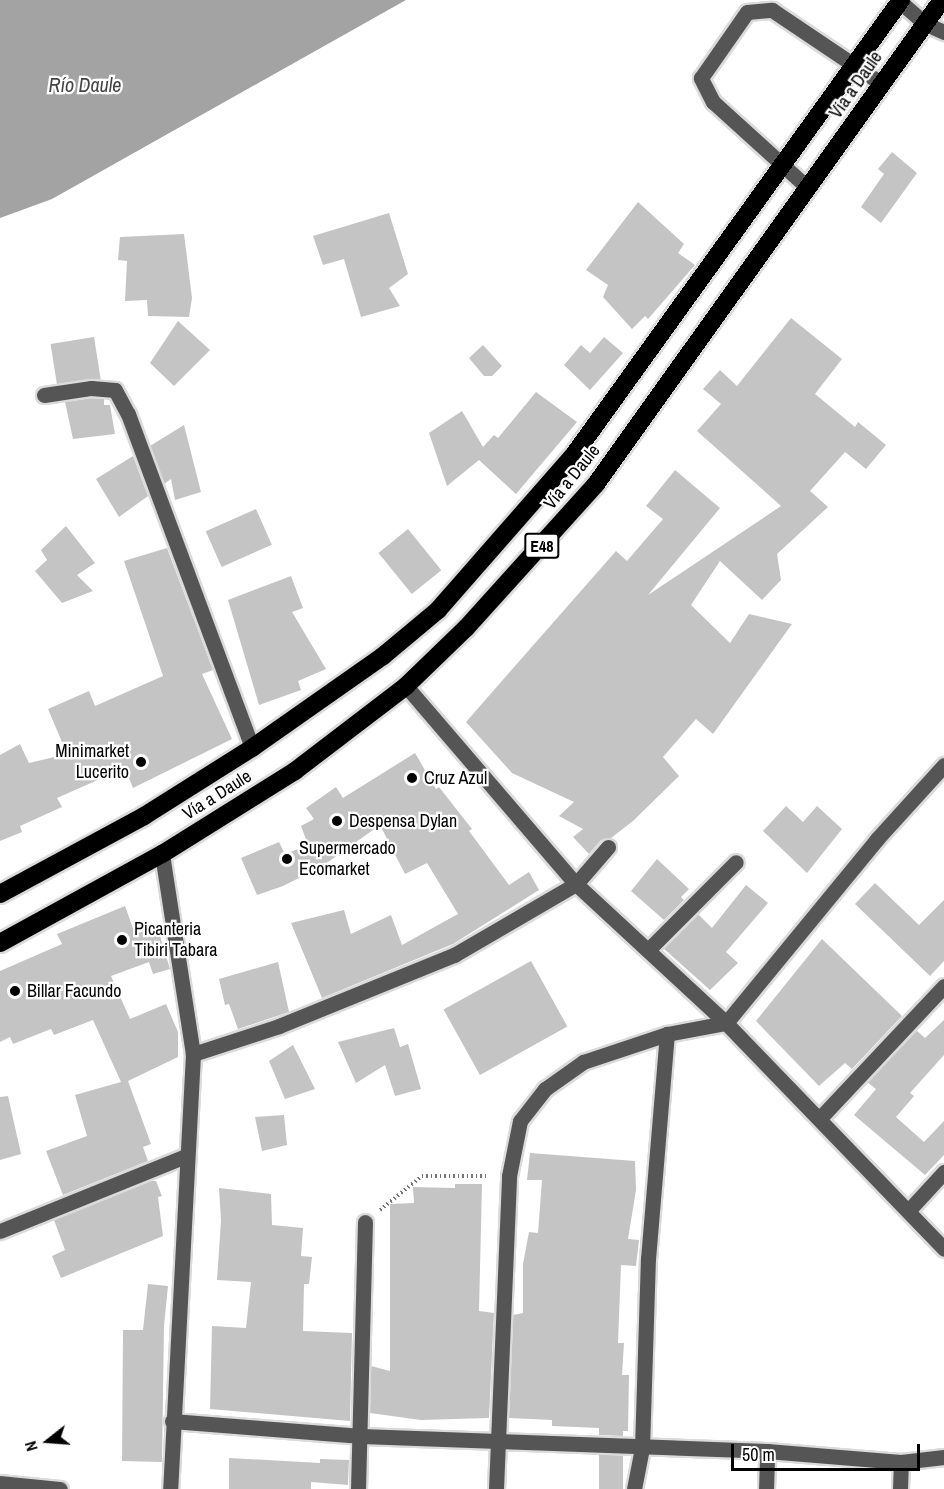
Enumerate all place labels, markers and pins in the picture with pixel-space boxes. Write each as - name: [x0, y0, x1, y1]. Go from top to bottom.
- place label: Minimarket Lucerito: [55, 741, 129, 783]
- marker: Minimarket Lucerito: [134, 755, 148, 769]
- place label: Cruz Azul: [424, 767, 488, 789]
- marker: Cruz Azul: [405, 771, 419, 785]
- place label: Despensa Dylan: [349, 810, 457, 832]
- marker: Despensa Dylan: [330, 814, 344, 828]
- place label: Supermercado Ecomarket: [299, 838, 396, 880]
- marker: Supermercado Ecomarket: [280, 852, 294, 866]
- place label: Picanteria Tibiri Tabara: [134, 919, 218, 962]
- marker: Picanteria Tibiri Tabara: [115, 933, 129, 947]
- place label: Billar Facundo: [27, 980, 121, 1002]
- marker: Billar Facundo: [8, 984, 22, 998]

